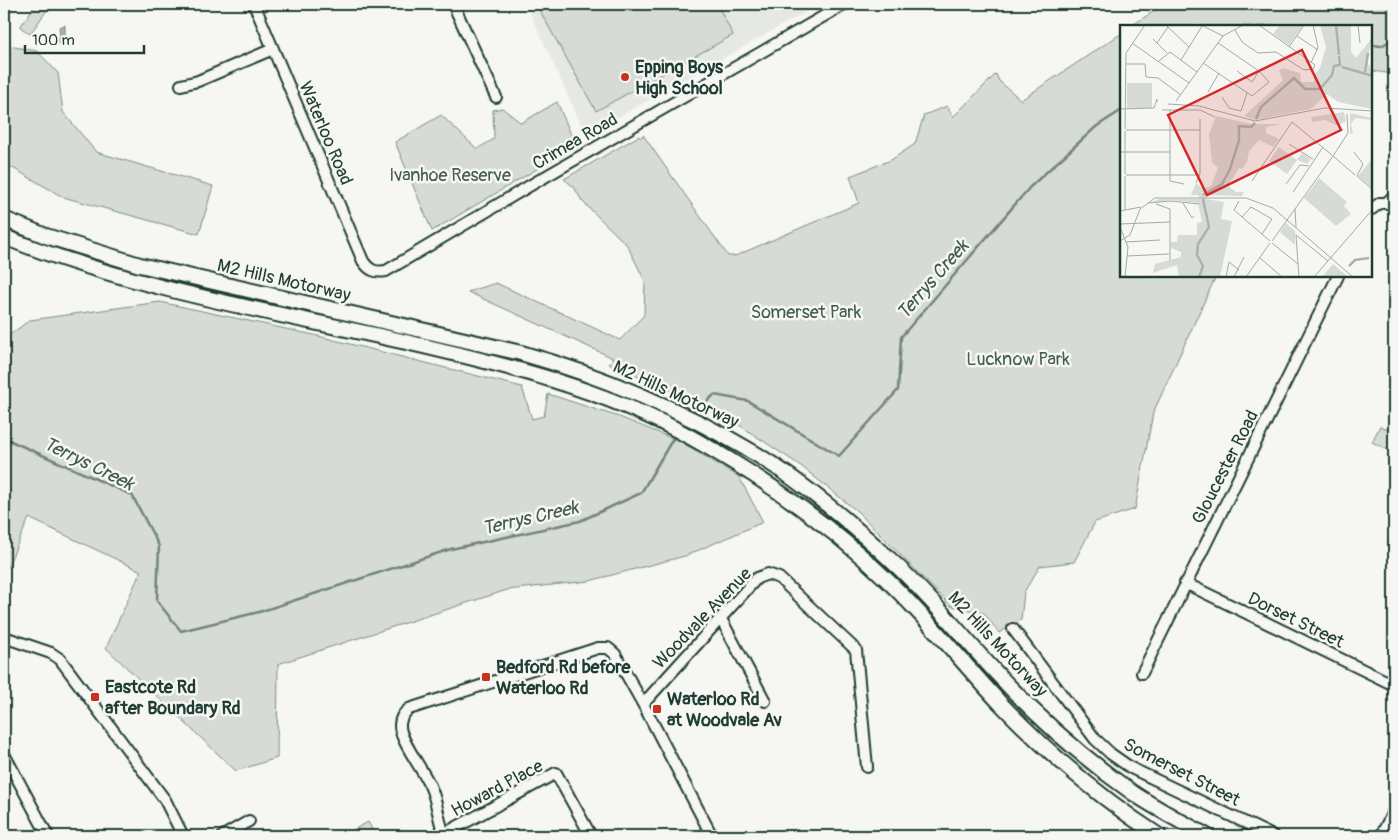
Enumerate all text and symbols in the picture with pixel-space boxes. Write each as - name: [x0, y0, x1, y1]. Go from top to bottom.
- scale bar: [25, 22, 144, 54]
- inset map: [1120, 25, 1373, 278]
- text: 100 m: [32, 31, 75, 50]
- place label: Epping Boys High School: [635, 56, 724, 100]
- marker: Epping Boys High School: [619, 71, 631, 83]
- street label: Waterloo Road: [293, 78, 358, 189]
- street label: Crimea Road: [528, 108, 622, 175]
- park label: Ivanhoe Reserve: [389, 164, 511, 187]
- water label: Terrys Creek: [892, 233, 975, 324]
- street label: M2 Hills Motorway: [215, 254, 353, 307]
- park label: Somerset Park: [751, 301, 862, 324]
- park label: Lucknow Park: [966, 348, 1070, 371]
- street label: M2 Hills Motorway: [609, 355, 743, 434]
- street label: Gloucester Road: [1187, 407, 1264, 528]
- water label: Terrys Creek: [39, 432, 140, 497]
- water label: Terrys Creek: [480, 495, 583, 541]
- street label: Woodvale Avenue: [648, 563, 757, 674]
- street label: M2 Hills Motorway: [943, 587, 1053, 702]
- street label: Dorset Street: [1244, 587, 1348, 654]
- place label: Bedford Rd before Waterloo Rd: [496, 656, 631, 700]
- marker: Bedford Rd before Waterloo Rd: [480, 671, 492, 683]
- place label: Eastcote Rd after Boundary Rd: [105, 676, 241, 720]
- place label: Waterloo Rd at Woodvale Av: [667, 688, 782, 732]
- marker: Eastcote Rd after Boundary Rd: [89, 691, 101, 703]
- marker: Waterloo Rd at Woodvale Av: [651, 703, 663, 715]
- street label: Somerset Street: [1120, 733, 1245, 812]
- street label: Howard Place: [447, 755, 547, 822]

